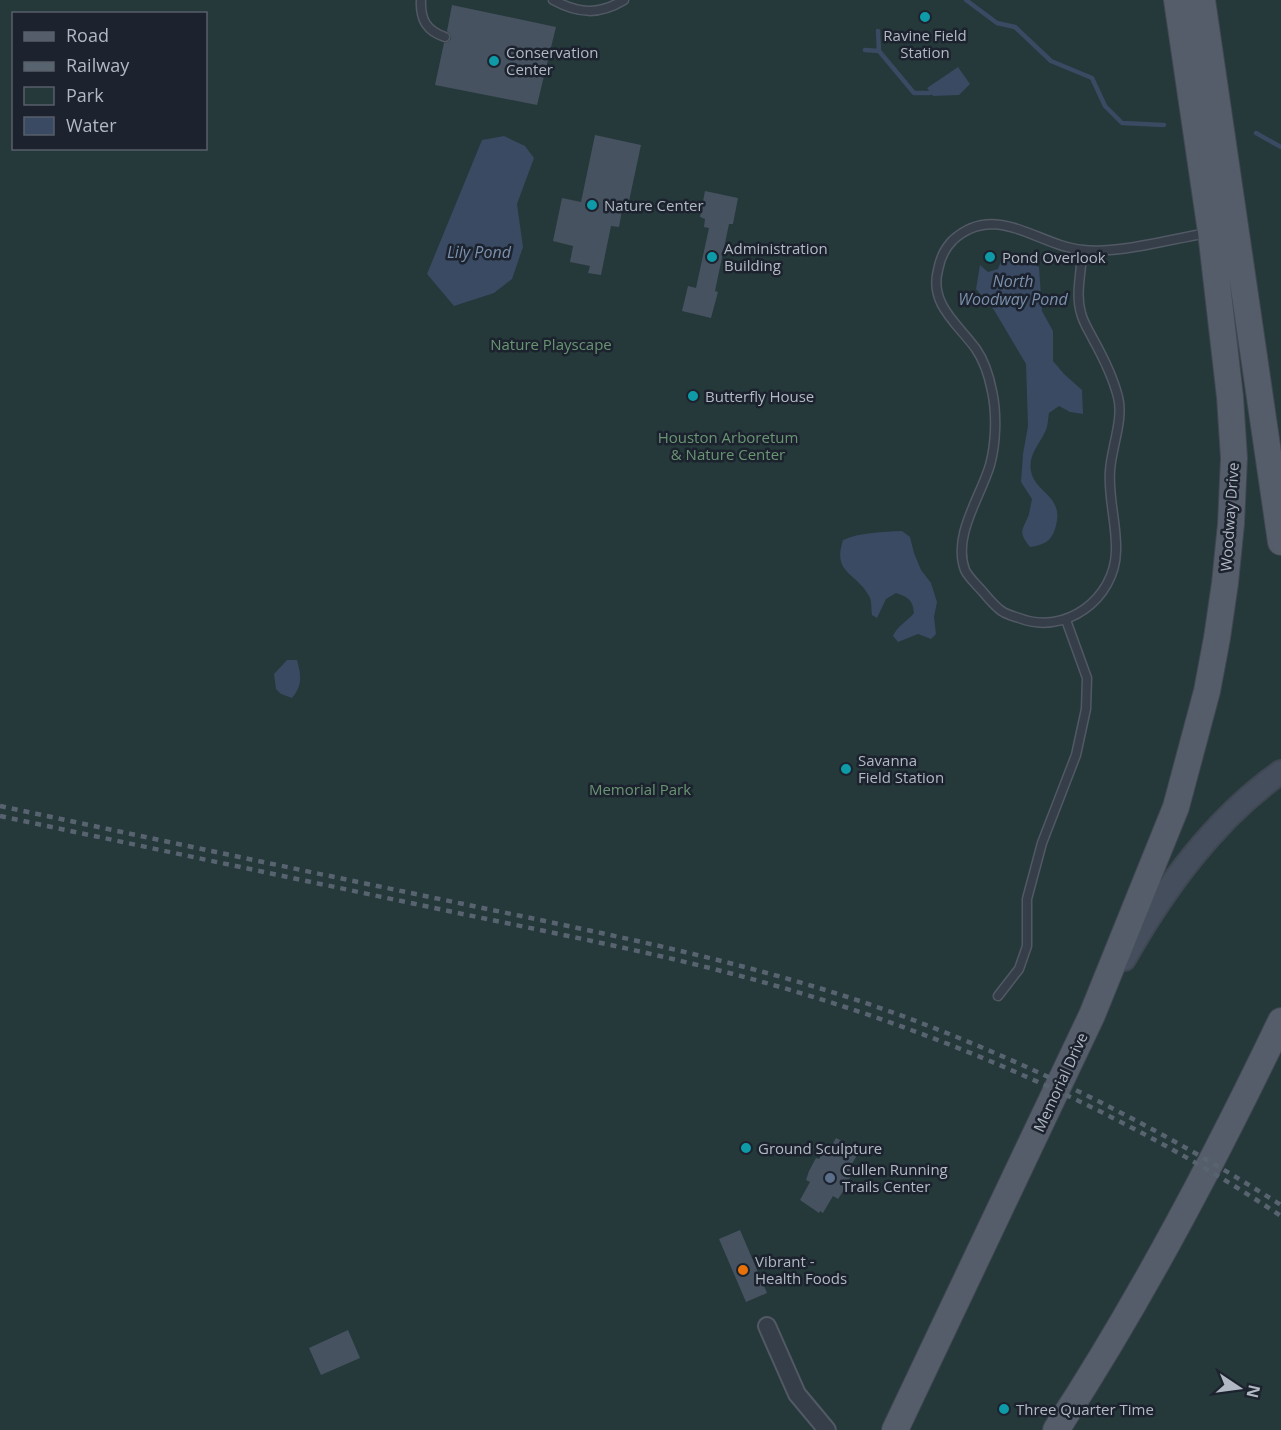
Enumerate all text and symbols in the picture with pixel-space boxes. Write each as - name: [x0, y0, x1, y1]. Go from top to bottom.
- marker: Ravine Field Station: [918, 10, 932, 24]
- legend: [12, 12, 207, 150]
- text: Road: [66, 23, 109, 47]
- place label: Ravine Field Station: [883, 25, 967, 62]
- place label: Conservation Center: [506, 42, 599, 79]
- text: Railway: [66, 53, 130, 77]
- marker: Conservation Center: [487, 54, 501, 68]
- text: Park: [66, 83, 104, 107]
- text: Water: [66, 113, 117, 137]
- place label: Nature Center: [604, 195, 704, 215]
- marker: Nature Center: [585, 198, 599, 212]
- place label: Administration Building: [724, 238, 828, 275]
- water label: Lily Pond: [447, 241, 512, 263]
- place label: Pond Overlook: [1002, 247, 1106, 267]
- marker: Administration Building: [705, 250, 719, 264]
- marker: Pond Overlook: [983, 250, 997, 264]
- water label: North Woodway Pond: [958, 270, 1068, 310]
- park label: Nature Playscape: [490, 334, 612, 354]
- place label: Butterfly House: [705, 386, 814, 406]
- marker: Butterfly House: [686, 389, 700, 403]
- park label: Houston Arboretum & Nature Center: [658, 427, 798, 464]
- street label: Woodway Drive: [1215, 462, 1243, 572]
- place label: Savanna Field Station: [858, 750, 944, 787]
- marker: Savanna Field Station: [839, 762, 853, 776]
- park label: Memorial Park: [589, 779, 691, 799]
- street label: Memorial Drive: [1028, 1029, 1092, 1135]
- place label: Ground Sculpture: [758, 1138, 882, 1158]
- marker: Ground Sculpture: [739, 1141, 753, 1155]
- place label: Cullen Running Trails Center: [842, 1159, 948, 1196]
- marker: Cullen Running Trails Center: [823, 1171, 837, 1185]
- place label: Vibrant - Health Foods: [755, 1251, 847, 1288]
- marker: Vibrant - Health Foods: [736, 1263, 750, 1277]
- north arrow: [1209, 1358, 1269, 1418]
- text: N: [1241, 1383, 1266, 1400]
- place label: Three Quarter Time: [1016, 1399, 1154, 1419]
- marker: Three Quarter Time: [997, 1402, 1011, 1416]

